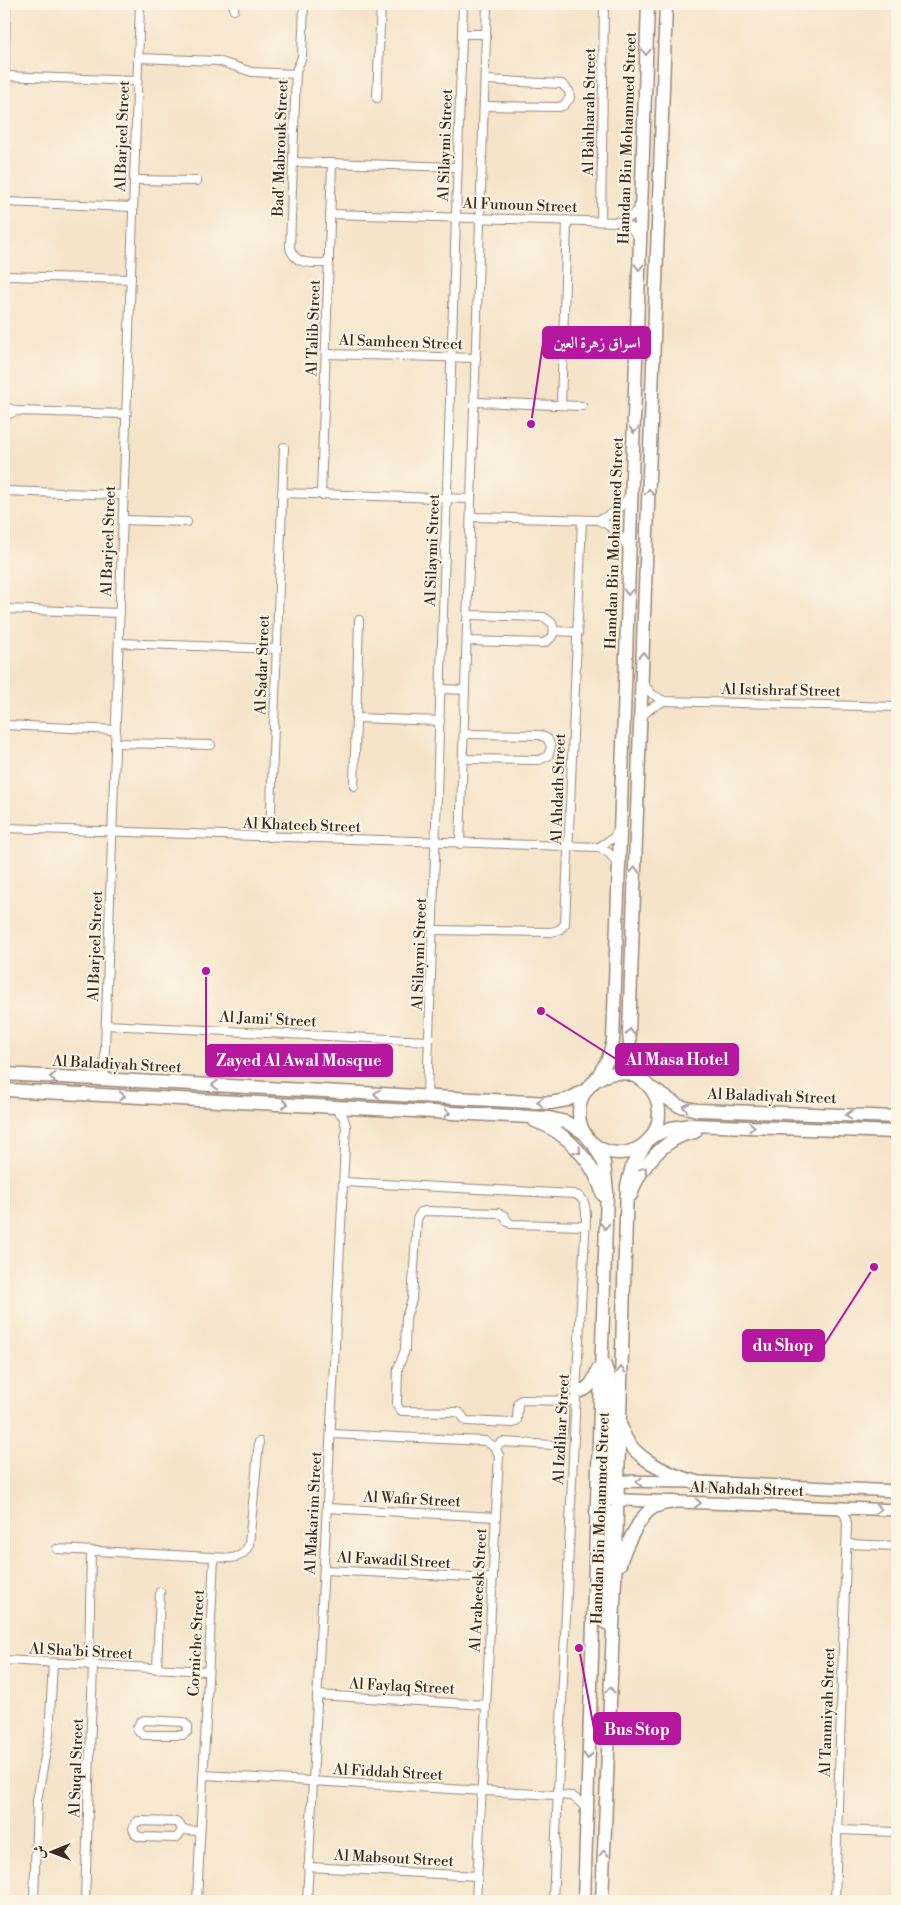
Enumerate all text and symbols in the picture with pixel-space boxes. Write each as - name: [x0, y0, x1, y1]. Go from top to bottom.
- street label: Hamdan Bin Mohammed Street: [614, 31, 641, 245]
- street label: Al Bahharah Street: [579, 47, 600, 177]
- one-way arrow: [641, 49, 652, 57]
- street label: Bad' Mabrouk Street: [269, 78, 292, 218]
- street label: Al Barjeel Street: [111, 79, 134, 193]
- street label: Al Silaymi Street: [434, 88, 457, 203]
- street label: Al Funoun Street: [461, 194, 578, 217]
- one-way arrow: [634, 264, 644, 272]
- street label: Al Talib Street: [302, 279, 325, 378]
- callout: اسواق زهرة العين: [543, 327, 650, 358]
- street label: Al Samheen Street: [338, 331, 464, 354]
- text: اسواق زهرة العين: [554, 333, 640, 353]
- one-way arrow: [628, 426, 639, 434]
- street label: Hamdan Bin Mohammed Street: [601, 436, 628, 650]
- street label: Al Barjeel Street: [97, 484, 120, 598]
- one-way arrow: [643, 488, 654, 496]
- street label: Al Silaymi Street: [421, 493, 444, 608]
- one-way arrow: [623, 588, 633, 596]
- street label: Al Sadar Street: [251, 614, 274, 717]
- one-way arrow: [638, 650, 648, 658]
- street label: Al Istishraf Street: [720, 680, 841, 701]
- street label: Al Ahdath Street: [547, 732, 570, 846]
- street label: Al Khateeb Street: [242, 814, 362, 837]
- one-way arrow: [630, 865, 640, 873]
- street label: Al Barjeel Street: [84, 889, 107, 1003]
- street label: Al Silaymi Street: [408, 897, 431, 1012]
- street label: Al Jami' Street: [218, 1007, 318, 1032]
- one-way arrow: [625, 1028, 635, 1036]
- callout: Al Masa Hotel: [616, 1044, 738, 1075]
- callout: Zayed Al Awal Mosque: [206, 1045, 392, 1076]
- text: Al Masa Hotel: [625, 1050, 729, 1070]
- text: Zayed Al Awal Mosque: [216, 1051, 382, 1071]
- street label: Al Baladiyah Street: [51, 1052, 183, 1077]
- one-way arrow: [49, 1071, 57, 1082]
- one-way arrow: [211, 1080, 219, 1091]
- street label: Al Baladiyah Street: [706, 1085, 837, 1108]
- one-way arrow: [373, 1088, 381, 1099]
- one-way arrow: [119, 1091, 127, 1101]
- one-way arrow: [535, 1097, 543, 1108]
- one-way arrow: [281, 1099, 289, 1110]
- one-way arrow: [682, 1103, 691, 1113]
- one-way arrow: [443, 1107, 451, 1118]
- one-way arrow: [844, 1110, 852, 1120]
- one-way arrow: [748, 1122, 756, 1132]
- one-way arrow: [572, 1146, 581, 1155]
- one-way arrow: [638, 1166, 647, 1176]
- one-way arrow: [600, 1222, 611, 1230]
- callout: du Shop: [743, 1330, 824, 1361]
- text: du Shop: [752, 1336, 814, 1356]
- one-way arrow: [616, 1366, 627, 1374]
- street label: Al Izdihar Street: [549, 1372, 574, 1486]
- street label: Hamdan Bin Mohammed Street: [587, 1411, 614, 1625]
- street label: Al Makarim Street: [301, 1450, 326, 1576]
- one-way arrow: [634, 1477, 642, 1487]
- street label: Al Nahdah Street: [689, 1478, 805, 1501]
- street label: Al Wafir Street: [362, 1487, 462, 1512]
- one-way arrow: [694, 1497, 702, 1508]
- one-way arrow: [874, 1504, 882, 1515]
- street label: Al Arabeesk Street: [466, 1527, 491, 1653]
- street label: Al Fawadil Street: [336, 1548, 452, 1573]
- street label: Corniche Street: [184, 1588, 209, 1697]
- street label: Al Sha'bi Street: [28, 1639, 134, 1664]
- street label: Al Tanmiyah Street: [816, 1646, 839, 1778]
- street label: Al Faylaq Street: [348, 1674, 456, 1699]
- one-way arrow: [605, 1686, 616, 1694]
- callout: Bus Stop: [594, 1713, 680, 1744]
- street label: Al Suqal Street: [65, 1717, 88, 1819]
- text: Bus Stop: [604, 1720, 670, 1740]
- one-way arrow: [583, 1752, 594, 1760]
- street label: Al Fiddah Street: [332, 1760, 444, 1785]
- north arrow: [28, 1828, 78, 1878]
- text: ش: [31, 1845, 49, 1859]
- street label: Al Mabsout Street: [333, 1846, 455, 1871]
- one-way arrow: [599, 1848, 609, 1856]

